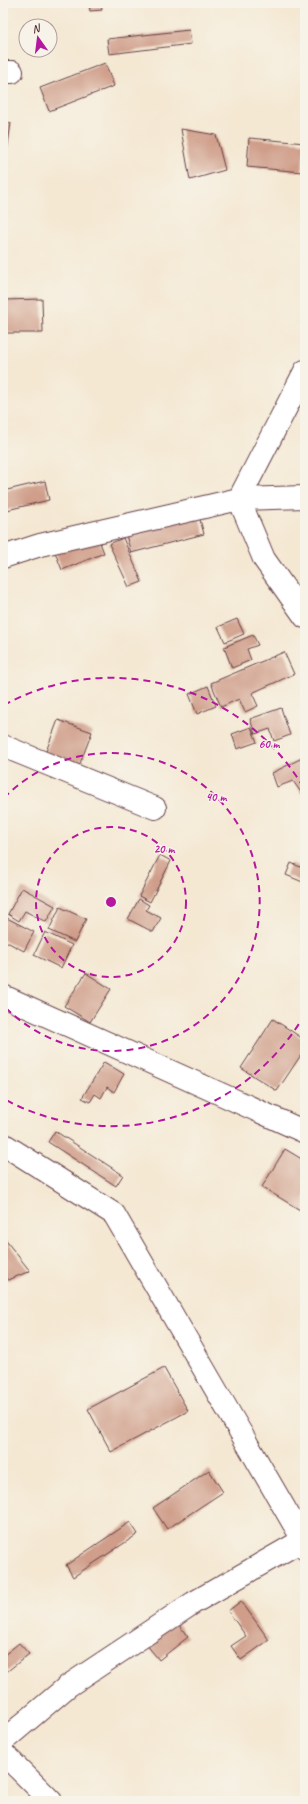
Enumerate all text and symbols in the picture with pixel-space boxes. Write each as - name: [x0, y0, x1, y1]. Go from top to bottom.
- north arrow: [18, 18, 58, 58]
- text: N: [31, 20, 43, 36]
- text: 60 m: [259, 736, 281, 752]
- text: 40 m: [206, 789, 227, 805]
- text: 20 m: [154, 841, 175, 857]
- centre of rings: [104, 895, 118, 909]

